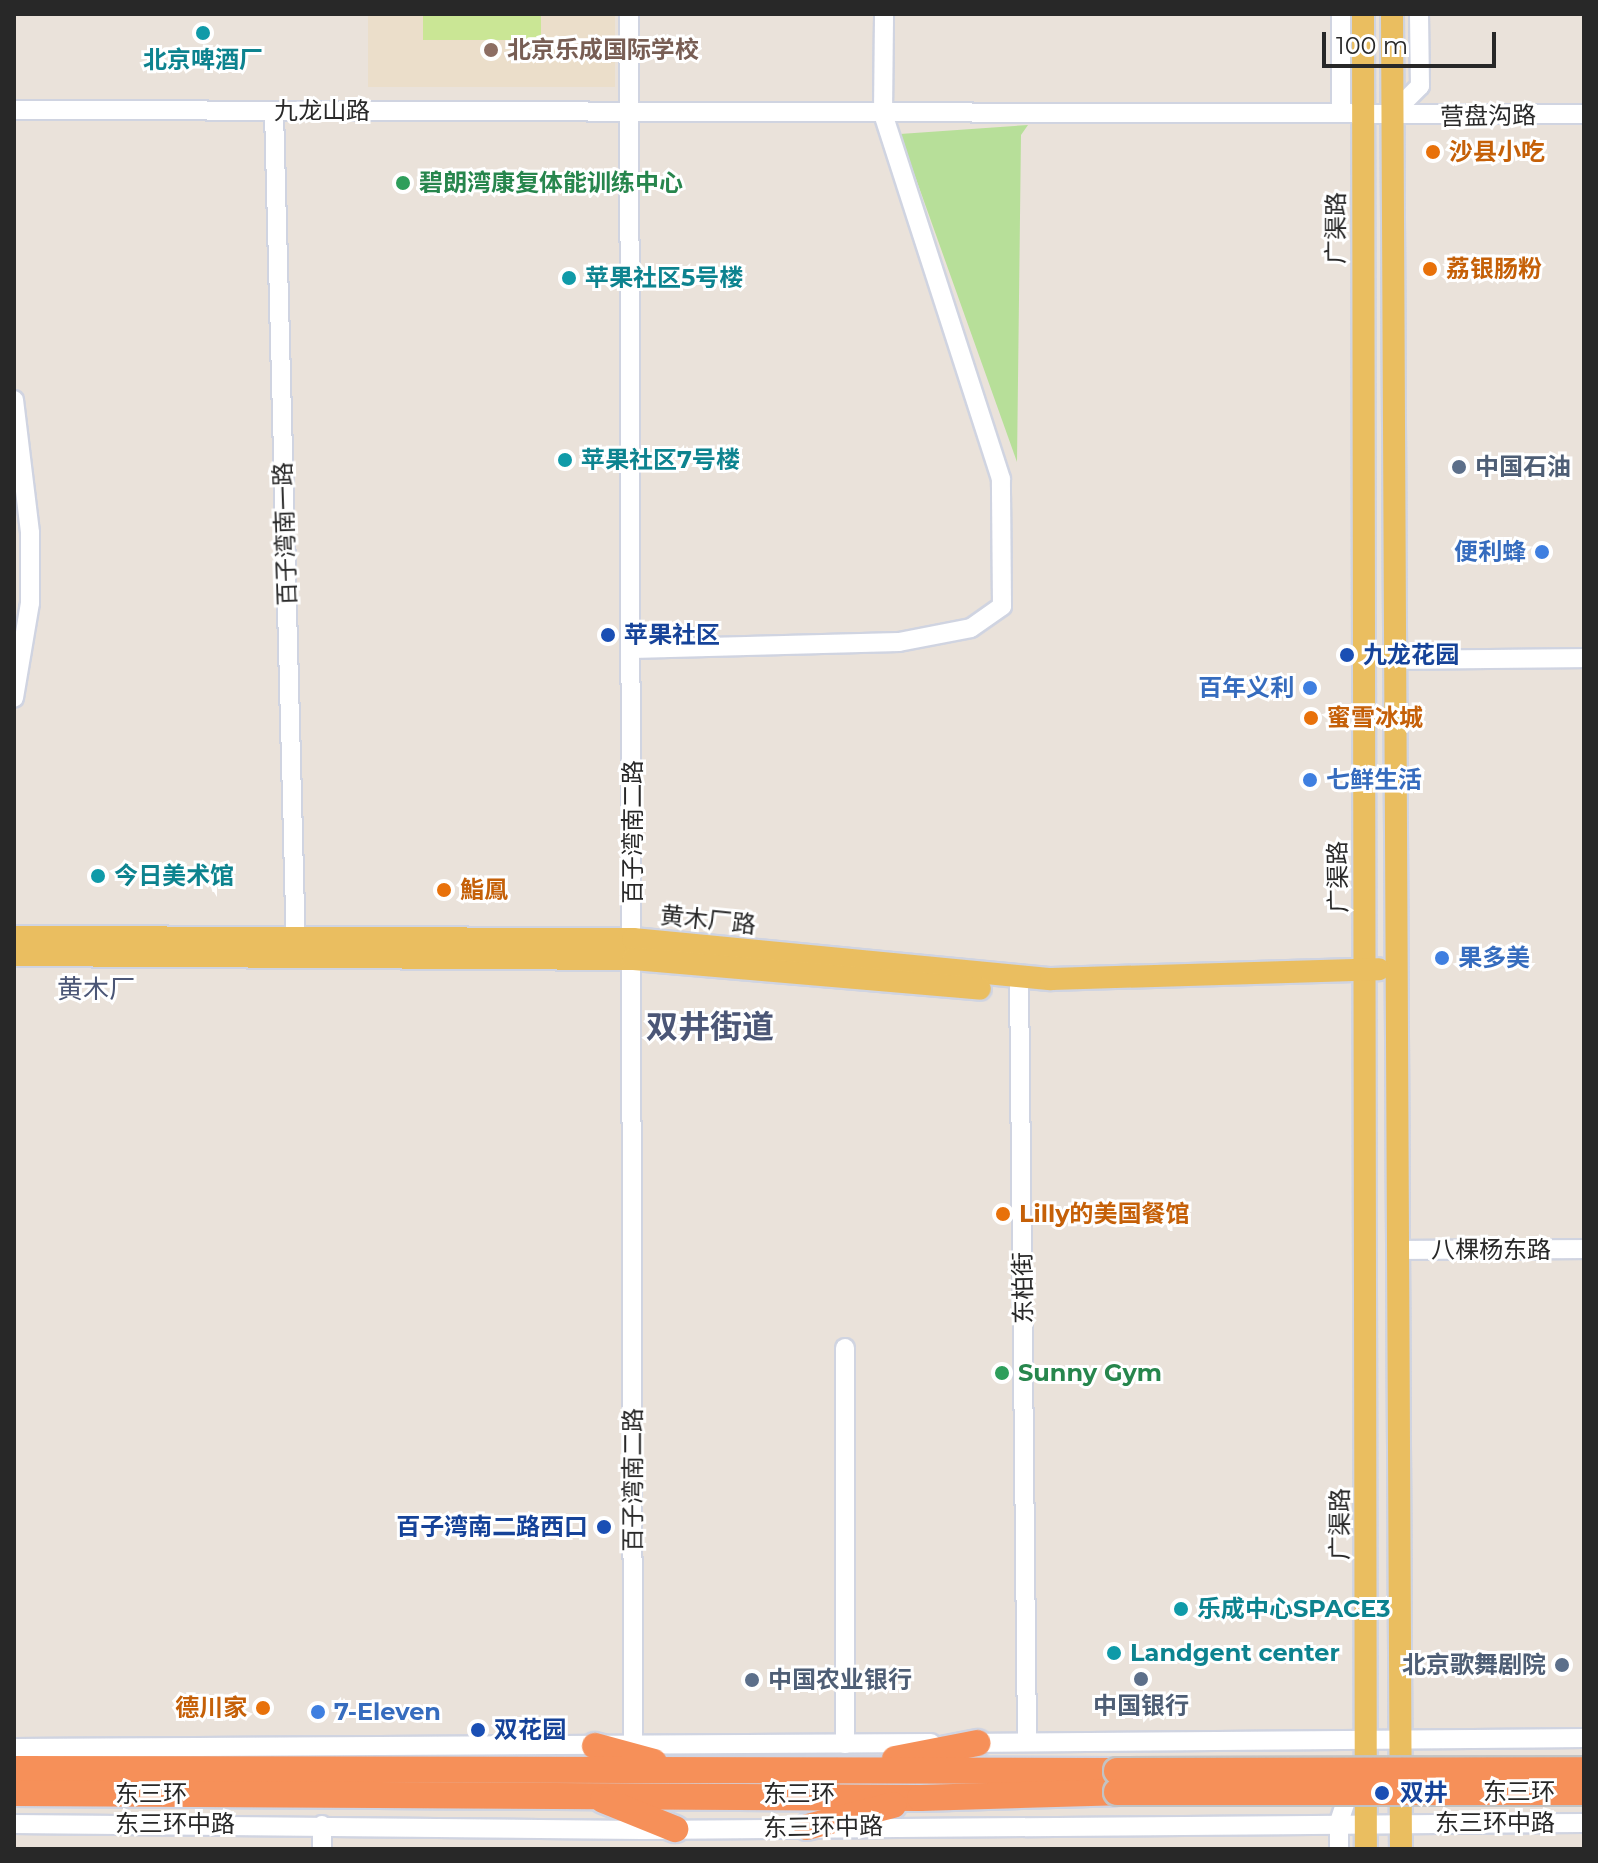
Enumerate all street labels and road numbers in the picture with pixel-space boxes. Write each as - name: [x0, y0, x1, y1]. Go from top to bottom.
- street label: 九龙山路: [274, 97, 370, 125]
- street label: 营盘沟路: [1440, 101, 1536, 131]
- street label: 广渠路: [1322, 192, 1350, 264]
- street label: 百子湾南一路: [268, 462, 302, 606]
- street label: 百子湾南二路: [619, 760, 647, 904]
- street label: 广渠路: [1323, 841, 1353, 913]
- street label: 黄木厂路: [659, 901, 757, 939]
- street label: 八棵杨东路: [1431, 1236, 1551, 1264]
- street label: 东柏街: [1008, 1252, 1038, 1324]
- street label: 百子湾南二路: [619, 1408, 647, 1552]
- street label: 广渠路: [1326, 1488, 1354, 1560]
- street label: 东三环: [1483, 1778, 1555, 1806]
- street label: 东三环: [115, 1780, 187, 1808]
- street label: 东三环: [763, 1780, 835, 1808]
- street label: 东三环中路: [1435, 1809, 1555, 1837]
- street label: 东三环中路: [115, 1810, 235, 1838]
- street label: 东三环中路: [763, 1812, 883, 1842]

